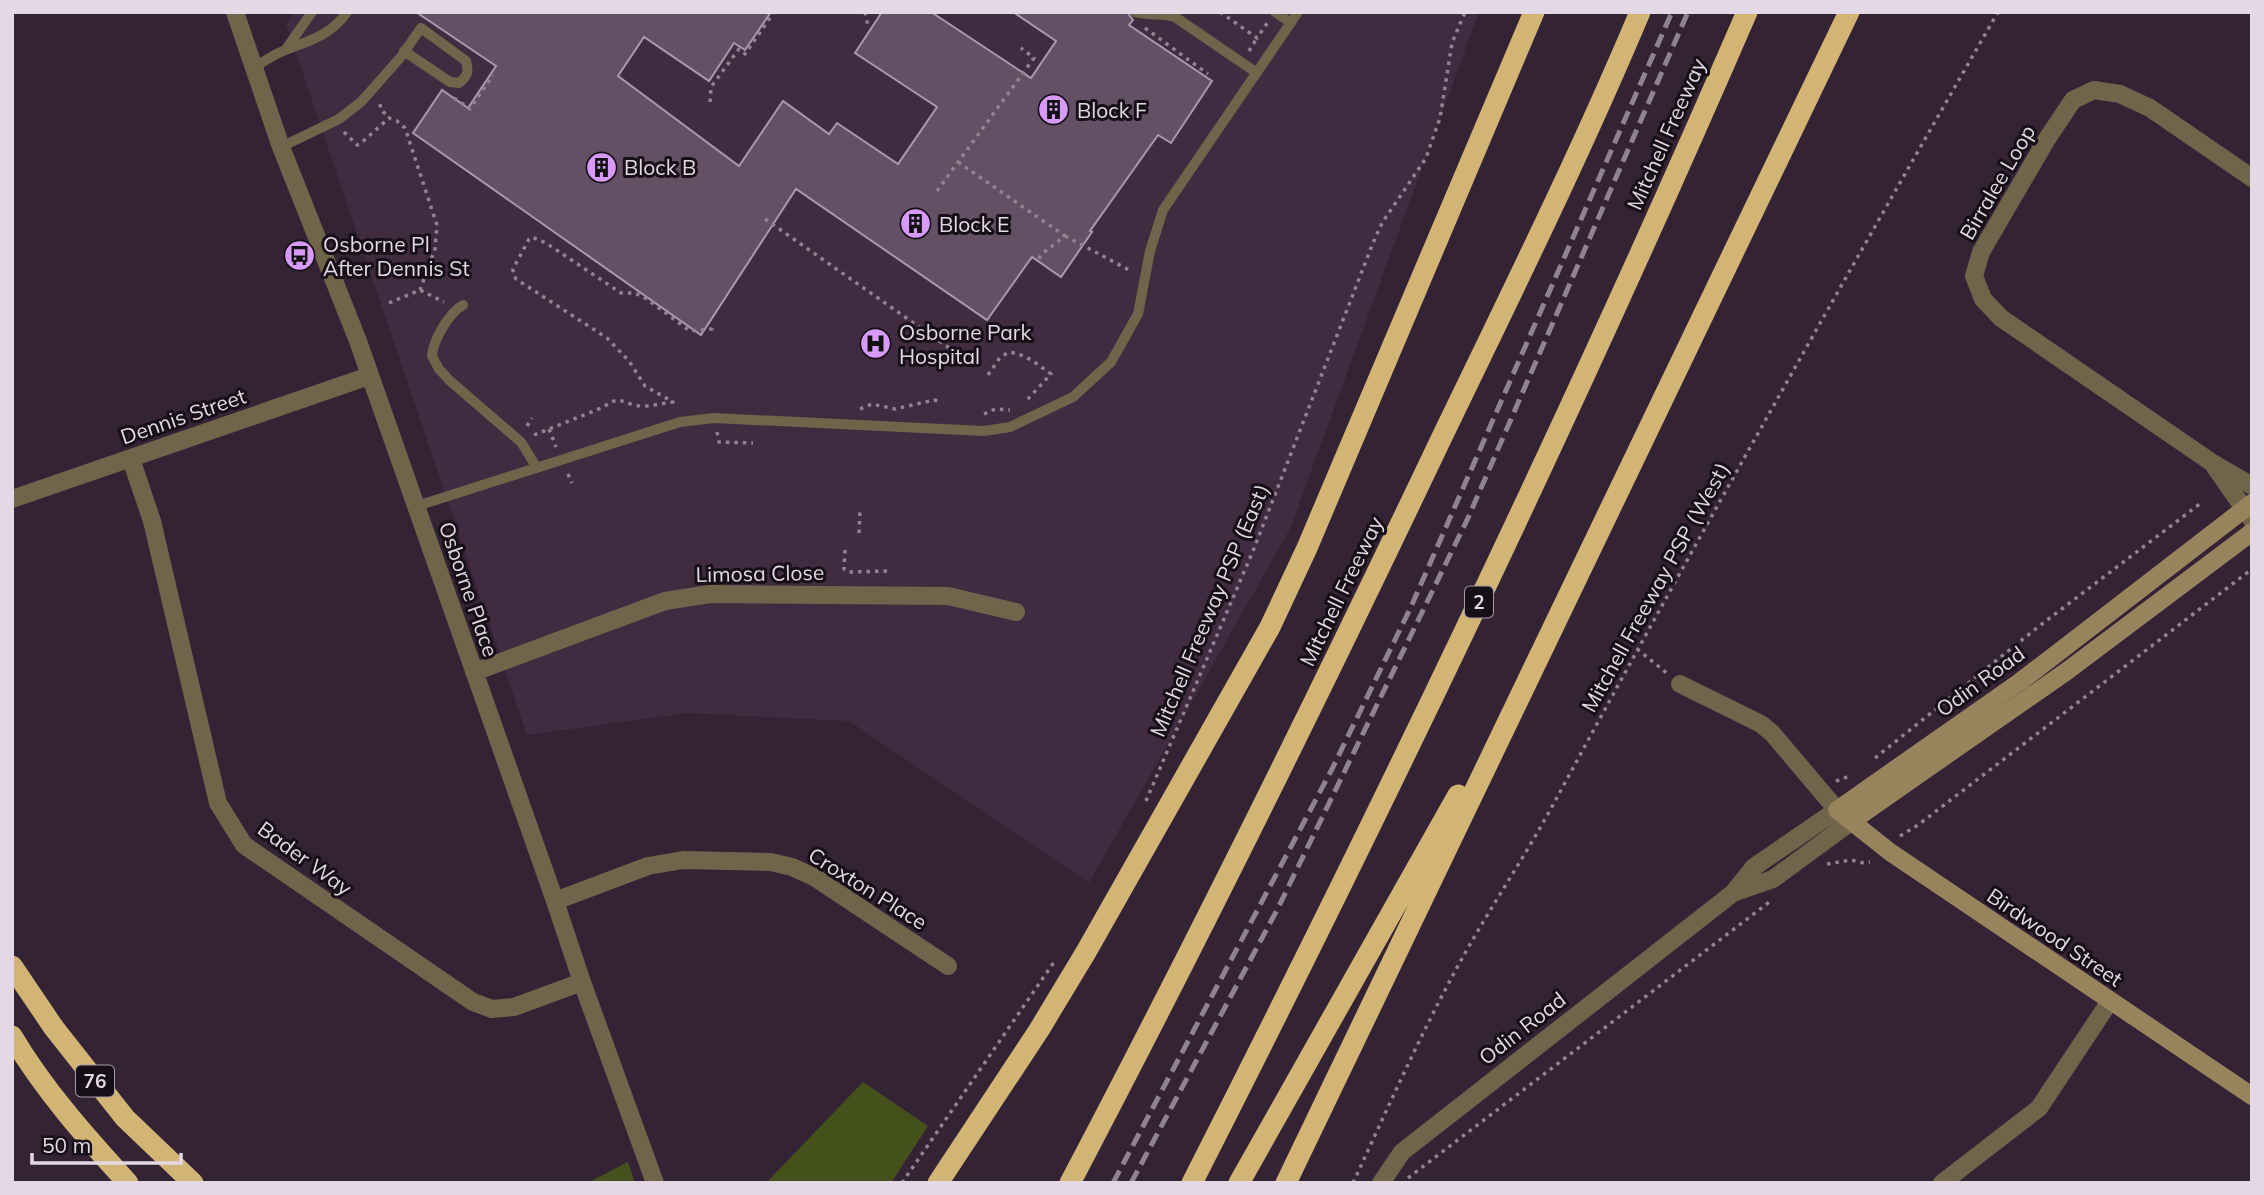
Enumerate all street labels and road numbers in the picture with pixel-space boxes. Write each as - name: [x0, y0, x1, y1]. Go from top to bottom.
- street label: Mitchell Freeway: [1621, 54, 1711, 214]
- street label: Birralee Loop: [1954, 120, 2040, 244]
- street label: Dennis Street: [117, 382, 249, 450]
- street label: Mitchell Freeway PSP (West): [1575, 458, 1735, 716]
- street label: Mitchell Freeway PSP (East): [1144, 480, 1274, 740]
- street label: Mitchell Freeway: [1294, 512, 1388, 670]
- street label: Osborne Place: [434, 518, 504, 660]
- street label: Limosa Close: [696, 559, 824, 587]
- road number: 2: [1465, 586, 1493, 618]
- street label: Odin Road: [1931, 640, 2029, 722]
- street label: Bader Way: [253, 815, 357, 901]
- street label: Croxton Place: [804, 841, 932, 935]
- street label: Birdwood Street: [1982, 882, 2128, 992]
- street label: Odin Road: [1473, 986, 1571, 1070]
- road number: 76: [76, 1065, 114, 1096]

